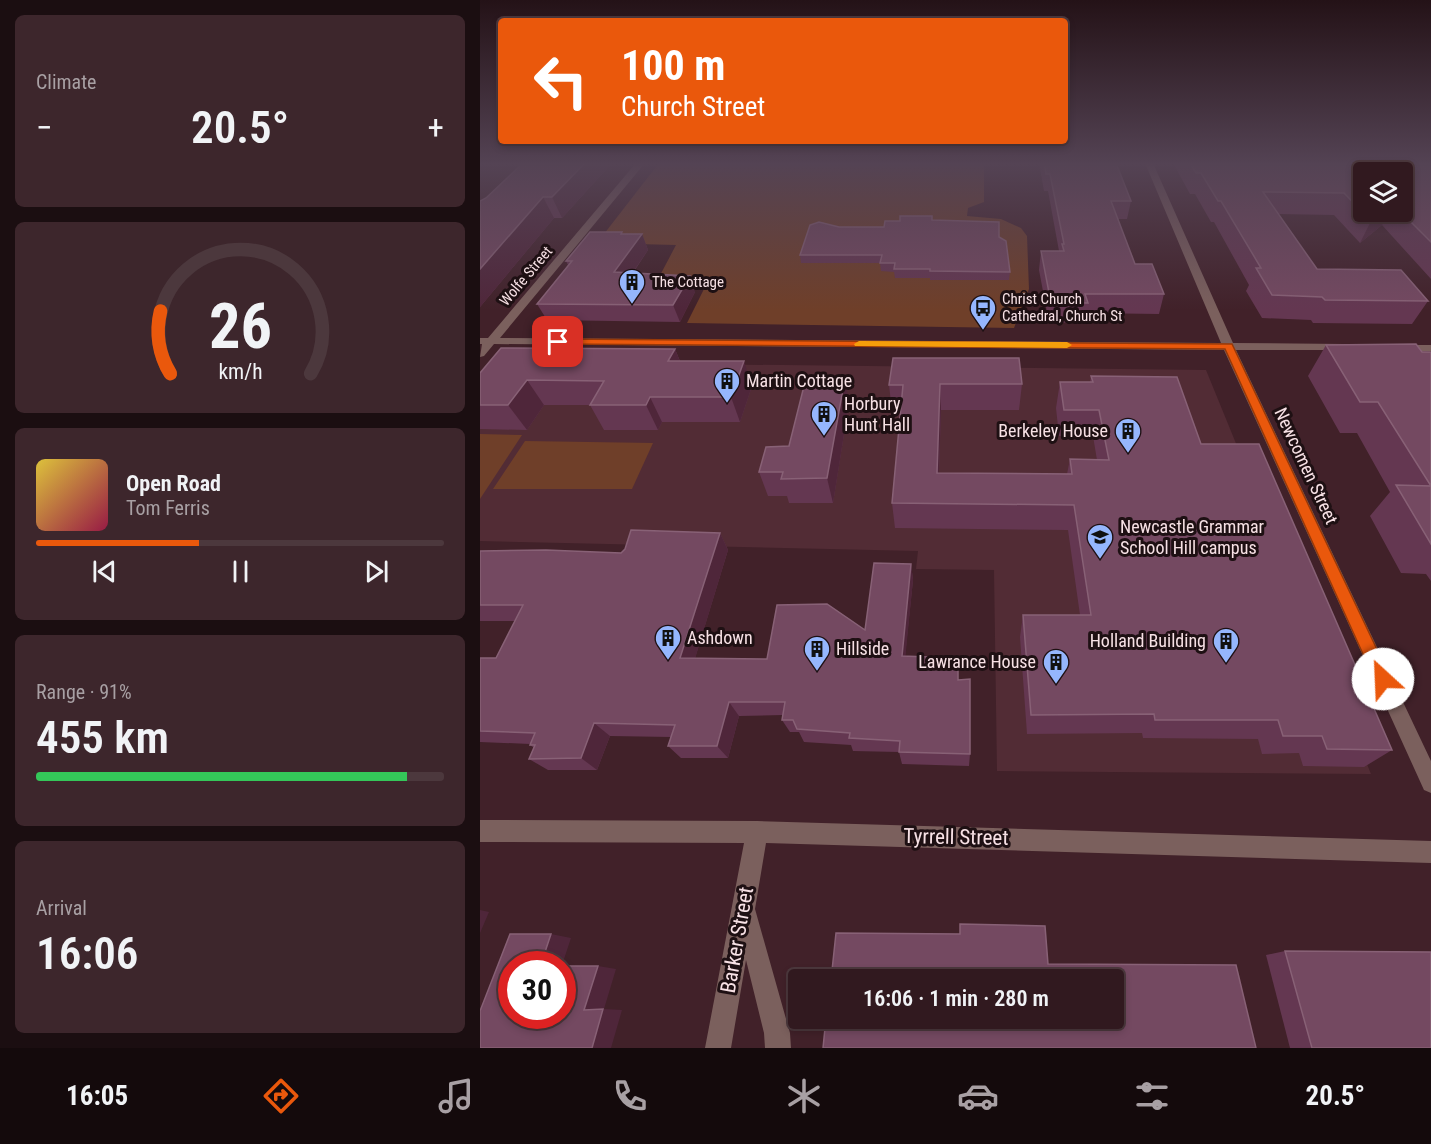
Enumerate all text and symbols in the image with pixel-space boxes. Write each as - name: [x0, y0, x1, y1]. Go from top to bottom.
- text: 100 m: [621, 41, 726, 90]
- icon: left: [522, 42, 600, 120]
- text: Climate: [36, 70, 96, 94]
- text: Church Street: [621, 91, 765, 123]
- text: 20.5°: [191, 101, 289, 154]
- text: −: [36, 108, 53, 147]
- text: +: [428, 108, 444, 147]
- map controls: [1353, 162, 1413, 222]
- button: layers: [1353, 162, 1413, 222]
- street label: Wolfe Street: [496, 242, 556, 310]
- building icon: The Cottage: [617, 267, 647, 305]
- place label: The Cottage: [652, 273, 724, 291]
- place label: Christ Church Cathedral, Church St: [1002, 290, 1122, 325]
- text: 26: [208, 291, 272, 364]
- bus stop icon: Christ Church Cathedral, Church St: [968, 293, 998, 331]
- pin: [532, 316, 583, 367]
- icon: arrive: [541, 325, 574, 358]
- text: km/h: [218, 360, 262, 385]
- building icon: Martin Cottage: [712, 366, 742, 404]
- place label: Martin Cottage: [746, 370, 852, 391]
- place label: Horbury Hunt Hall: [844, 393, 910, 435]
- building icon: Horbury Hunt Hall: [809, 399, 839, 437]
- street label: Newcomen Street: [1270, 404, 1343, 527]
- building icon: Berkeley House: [1113, 416, 1143, 454]
- place label: Berkeley House: [998, 420, 1108, 441]
- text: Open Road: [126, 471, 221, 496]
- text: Tom Ferris: [126, 496, 210, 520]
- place label: Newcastle Grammar School Hill campus: [1120, 516, 1265, 558]
- school or university icon: Newcastle Grammar School Hill campus: [1085, 522, 1115, 560]
- icon: previous: [88, 555, 121, 588]
- icon: pause: [224, 555, 257, 588]
- icon: next: [360, 555, 393, 588]
- building icon: Ashdown: [653, 623, 683, 661]
- building icon: Holland Building: [1211, 626, 1241, 664]
- place label: Ashdown: [687, 627, 753, 648]
- place label: Holland Building: [1090, 630, 1206, 651]
- building icon: Hillside: [802, 634, 832, 672]
- place label: Hillside: [836, 638, 889, 659]
- building icon: Lawrance House: [1041, 647, 1071, 685]
- position arrow: [1351, 647, 1415, 711]
- place label: Lawrance House: [918, 651, 1036, 672]
- text: Range · 91%: [36, 680, 132, 704]
- text: 455 km: [36, 711, 169, 764]
- street label: Tyrrell Street: [903, 824, 1009, 850]
- street label: Barker Street: [716, 885, 758, 995]
- text: Arrival: [36, 896, 87, 920]
- text: 16:06: [36, 927, 138, 980]
- speed limit sign: 30: [498, 951, 576, 1029]
- text: 16:06 · 1 min · 280 m: [863, 986, 1049, 1011]
- icon: directions: [260, 1075, 302, 1117]
- icon: music: [435, 1075, 477, 1117]
- icon: phone: [609, 1075, 651, 1117]
- icon: climate: [783, 1075, 825, 1117]
- icon: car: [957, 1075, 999, 1117]
- icon: filters: [1131, 1075, 1173, 1117]
- text: 16:05: [66, 1080, 128, 1112]
- text: 20.5°: [1306, 1080, 1365, 1112]

